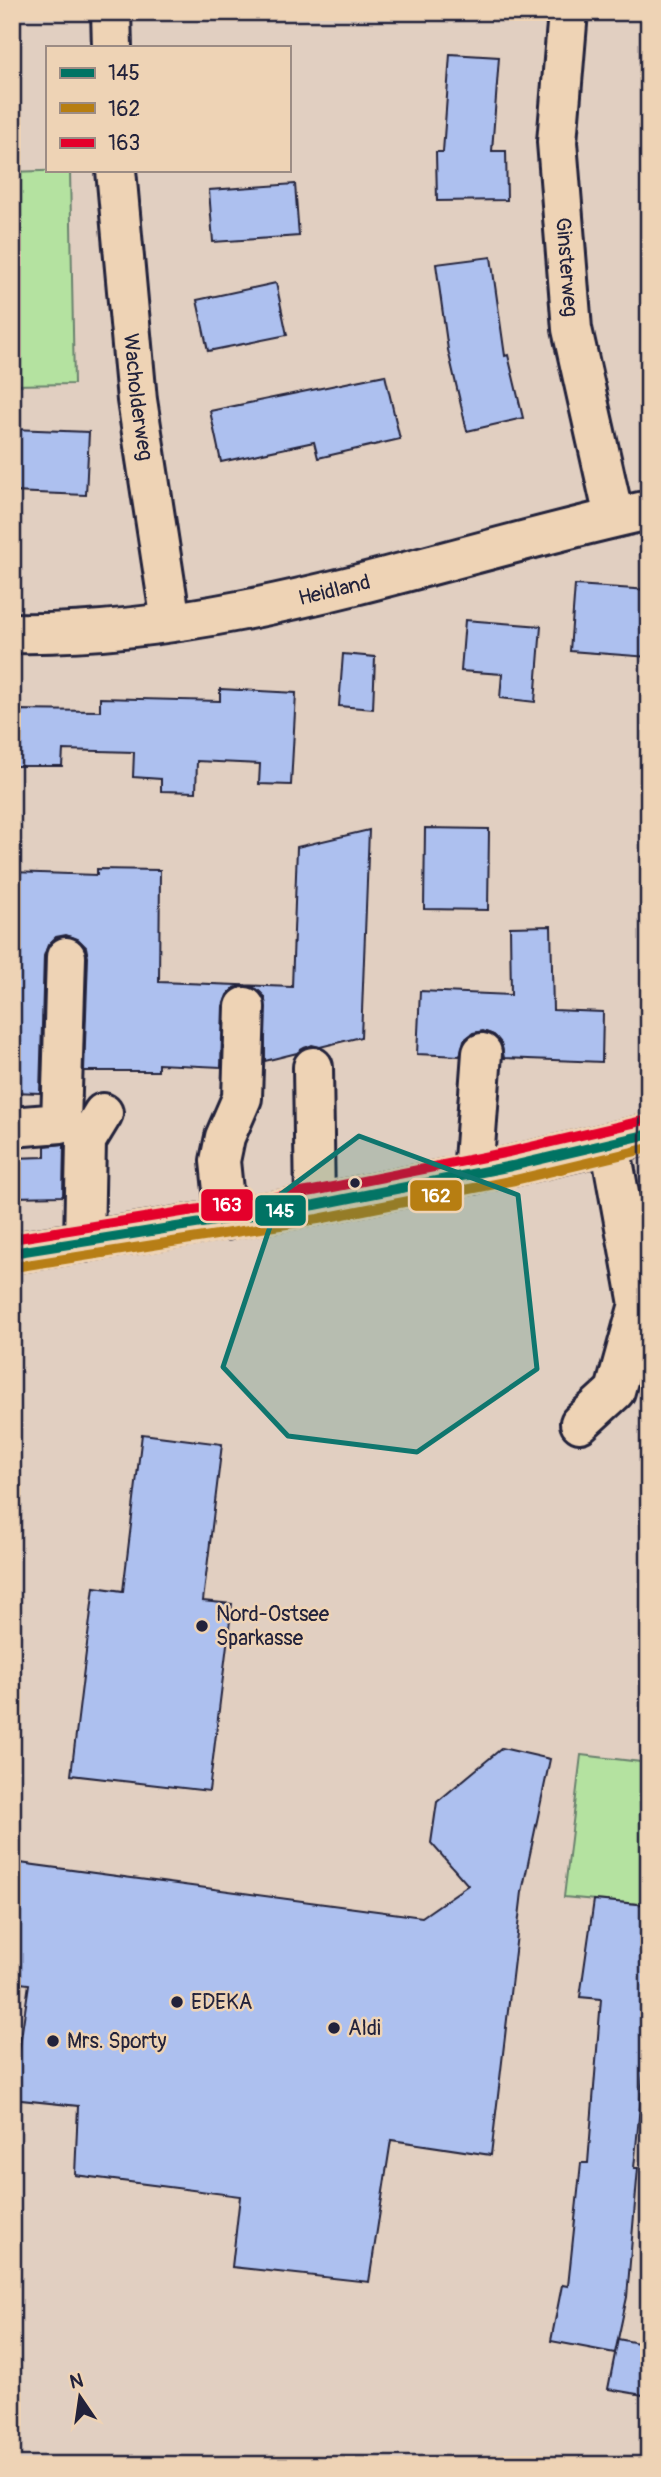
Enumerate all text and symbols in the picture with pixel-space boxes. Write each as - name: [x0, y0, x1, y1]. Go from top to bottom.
- legend: [46, 46, 290, 172]
- text: 145: [108, 60, 140, 87]
- text: 162: [108, 96, 140, 123]
- text: 163: [108, 130, 140, 157]
- street label: Ginsterweg: [549, 216, 584, 318]
- street label: Wacholderweg: [117, 332, 159, 462]
- street label: Heidland: [296, 569, 373, 612]
- unlabelled marker: [348, 1176, 362, 1190]
- line badge: 162: [409, 1179, 463, 1212]
- text: 162: [421, 1184, 451, 1208]
- line badge: 163: [200, 1188, 254, 1222]
- text: 163: [212, 1193, 242, 1217]
- line badge: 145: [254, 1194, 307, 1227]
- text: 145: [266, 1199, 294, 1223]
- place label: Nord-Ostsee Sparkasse: [216, 1601, 330, 1652]
- marker: Nord-Ostsee Sparkasse: [194, 1618, 210, 1634]
- place label: EDEKA: [191, 1989, 252, 2016]
- marker: EDEKA: [169, 1994, 185, 2010]
- place label: Aldi: [348, 2015, 381, 2042]
- marker: Aldi: [326, 2020, 342, 2036]
- place label: Mrs. Sporty: [67, 2028, 167, 2055]
- marker: Mrs. Sporty: [45, 2033, 61, 2049]
- north arrow: [46, 2362, 116, 2432]
- text: N: [67, 2368, 86, 2395]

